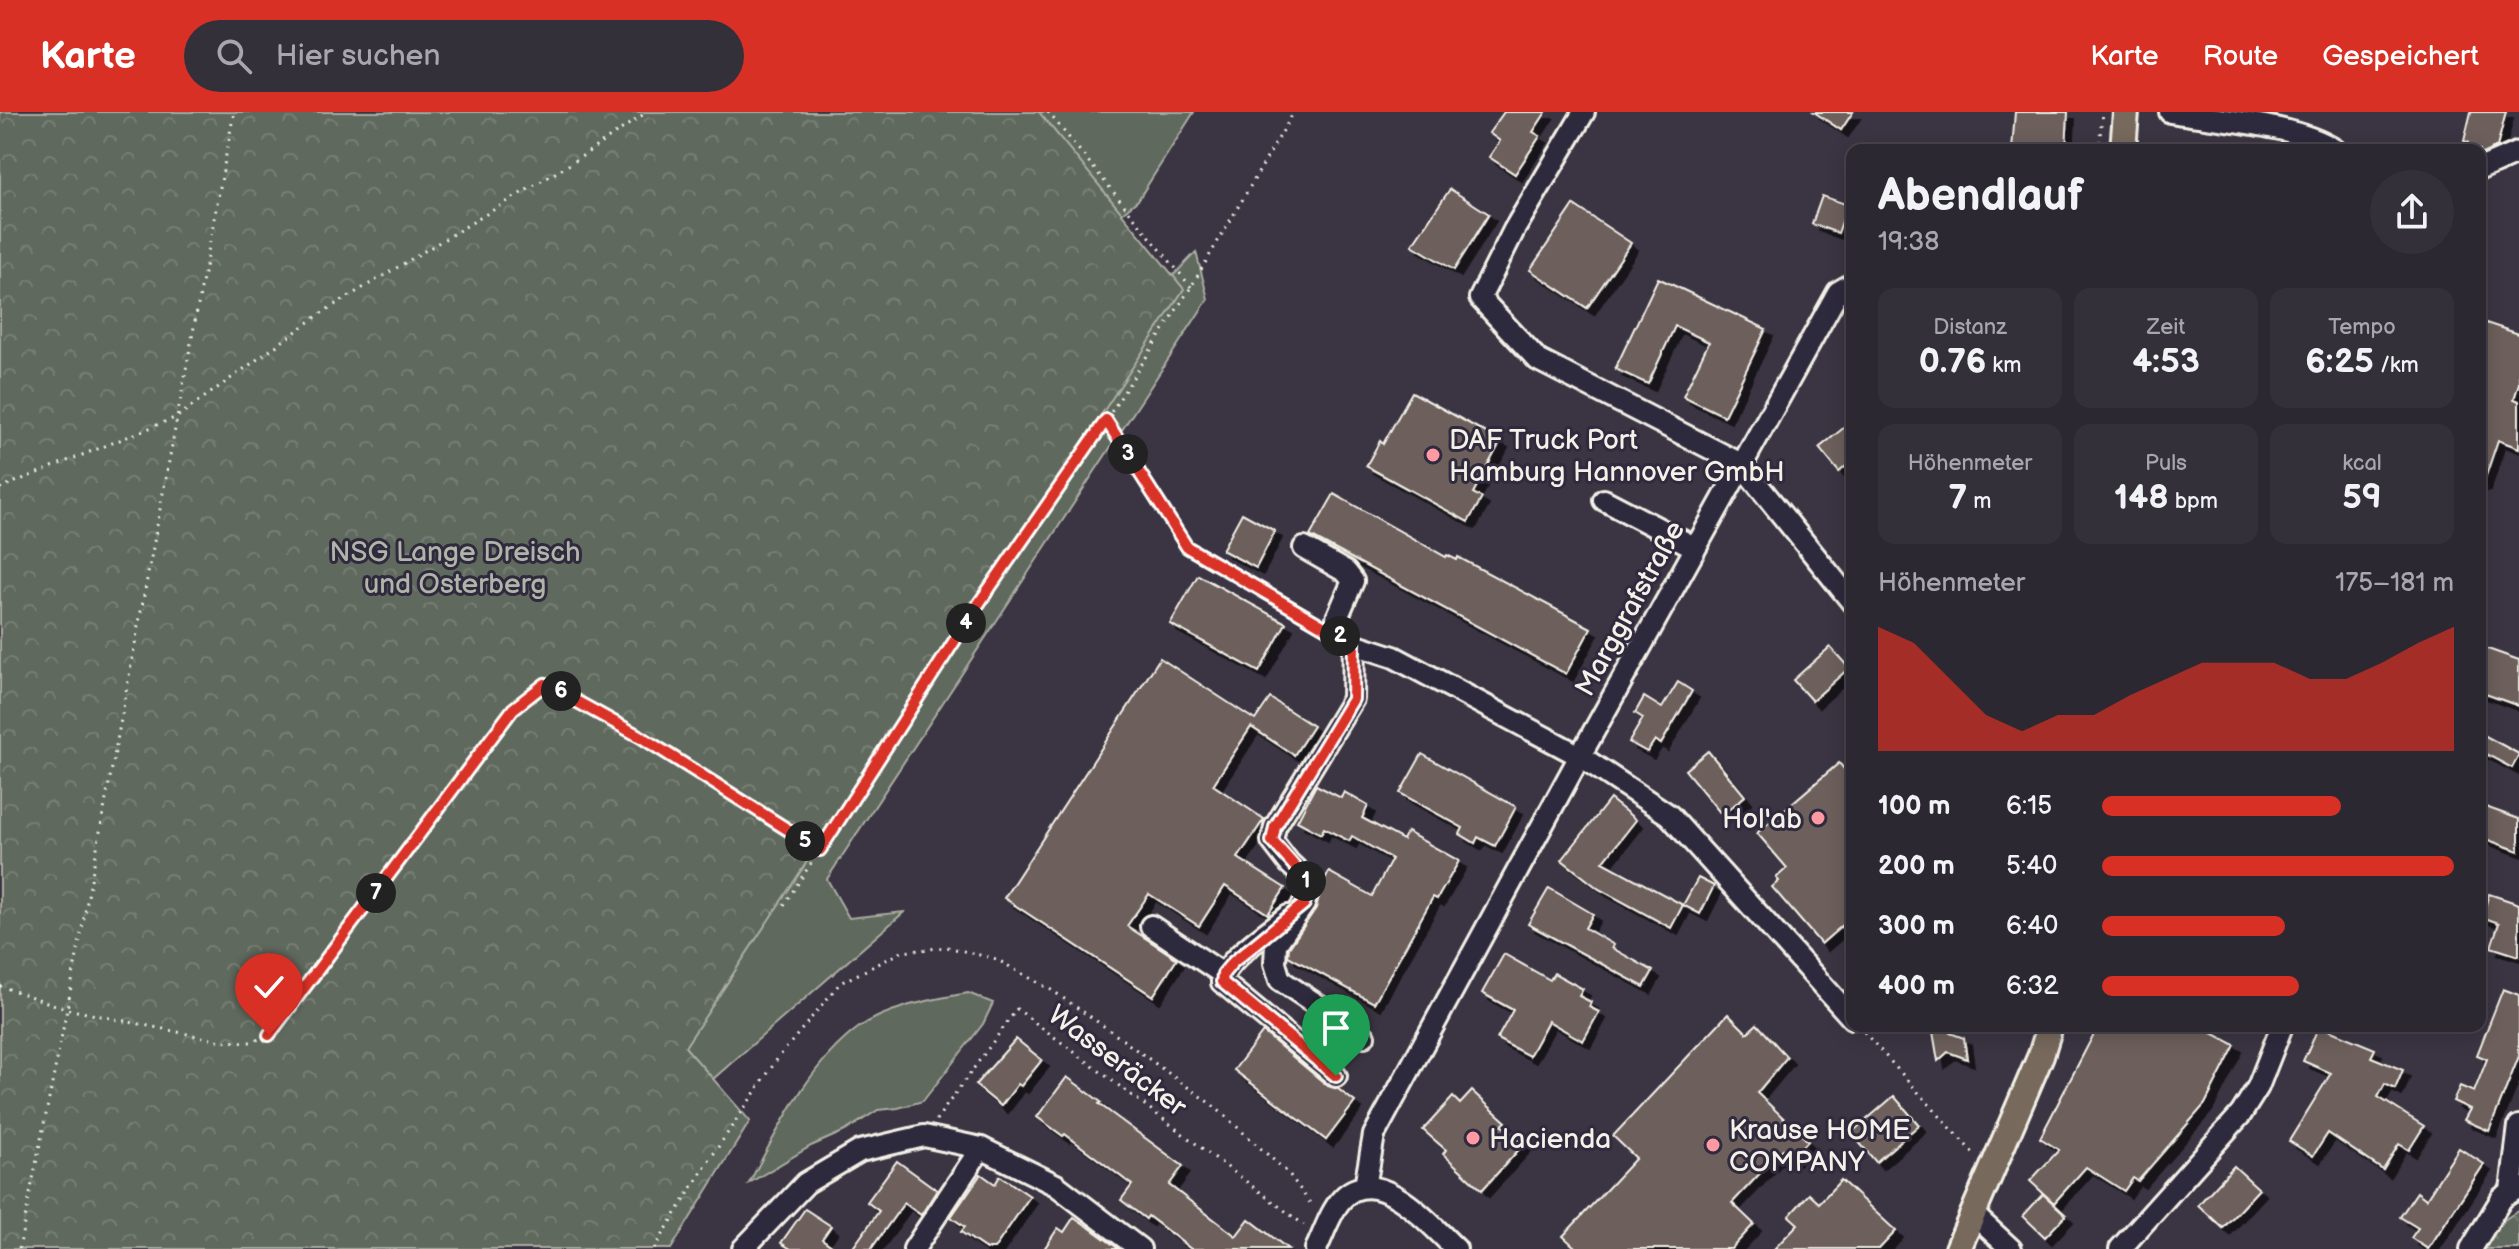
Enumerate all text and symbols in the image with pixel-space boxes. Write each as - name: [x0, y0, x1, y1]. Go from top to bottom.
- search box: [184, 20, 744, 92]
- text: Karte: [40, 34, 136, 79]
- icon: search: [212, 34, 256, 78]
- text: Hier suchen: [276, 38, 440, 74]
- text: Karte: [2090, 40, 2159, 73]
- text: Route: [2203, 40, 2278, 73]
- text: Gespeichert: [2322, 40, 2479, 73]
- text: Abendlauf: [1878, 170, 2084, 223]
- button: share: [2370, 170, 2454, 254]
- text: 19:38: [1878, 227, 1940, 258]
- text: Distanz: [1933, 314, 2007, 341]
- text: Zeit: [2147, 314, 2185, 341]
- text: Tempo: [2328, 314, 2396, 341]
- text: 0.76: [1919, 341, 1986, 382]
- text: 4:53: [2132, 341, 2200, 382]
- text: 6:25: [2305, 341, 2374, 382]
- text: km: [1986, 352, 2021, 379]
- text: /km: [2374, 352, 2419, 379]
- place label: DAF Truck Port Hamburg Hannover GmbH: [1449, 424, 1785, 489]
- pin: 3: [1108, 434, 1148, 474]
- text: 3: [1122, 440, 1134, 467]
- marker: DAF Truck Port Hamburg Hannover GmbH: [1424, 446, 1442, 464]
- text: Höhenmeter: [1908, 450, 2032, 477]
- text: Puls: [2145, 450, 2187, 477]
- text: kcal: [2342, 450, 2382, 477]
- text: 7: [1949, 477, 1967, 518]
- text: 148: [2114, 477, 2169, 518]
- text: 59: [2342, 477, 2382, 518]
- text: m: [1967, 488, 1991, 515]
- text: bpm: [2169, 488, 2218, 515]
- street label: Marggrafstraße: [1569, 515, 1692, 702]
- park label: NSG Lange Dreisch und Osterberg: [329, 536, 581, 601]
- text: Höhenmeter: [1878, 568, 2025, 599]
- text: 175–181 m: [2335, 568, 2454, 599]
- pin: 4: [946, 603, 986, 643]
- text: 4: [960, 609, 972, 636]
- pin: 2: [1320, 616, 1360, 656]
- text: 2: [1333, 622, 1347, 649]
- pin: 6: [541, 671, 581, 711]
- text: 6: [554, 677, 568, 704]
- text: 100 m: [1878, 791, 1951, 822]
- text: 6:15: [2006, 791, 2052, 822]
- place label: Hol'ab: [1722, 803, 1802, 836]
- marker: Hol'ab: [1809, 809, 1827, 827]
- pin: 5: [785, 821, 825, 861]
- text: 5: [799, 827, 811, 854]
- text: 200 m: [1878, 851, 1955, 882]
- text: 5:40: [2006, 851, 2057, 882]
- pin: 1: [1286, 861, 1326, 901]
- text: 1: [1301, 867, 1311, 894]
- pin: 7: [356, 873, 396, 913]
- text: 7: [370, 879, 382, 906]
- text: 300 m: [1878, 911, 1955, 942]
- text: 6:40: [2006, 911, 2058, 942]
- pin: [235, 953, 303, 1035]
- icon: check: [247, 965, 291, 1009]
- text: 400 m: [1878, 971, 1955, 1002]
- text: 6:32: [2006, 971, 2058, 1002]
- pin: [1302, 994, 1370, 1076]
- street label: Wasseräcker: [1042, 999, 1193, 1124]
- icon: arrive: [1314, 1006, 1358, 1050]
- place label: Krause HOME COMPANY: [1729, 1114, 1911, 1179]
- place label: Hacienda: [1489, 1123, 1611, 1156]
- marker: Hacienda: [1464, 1129, 1482, 1147]
- marker: Krause HOME COMPANY: [1704, 1136, 1722, 1154]

